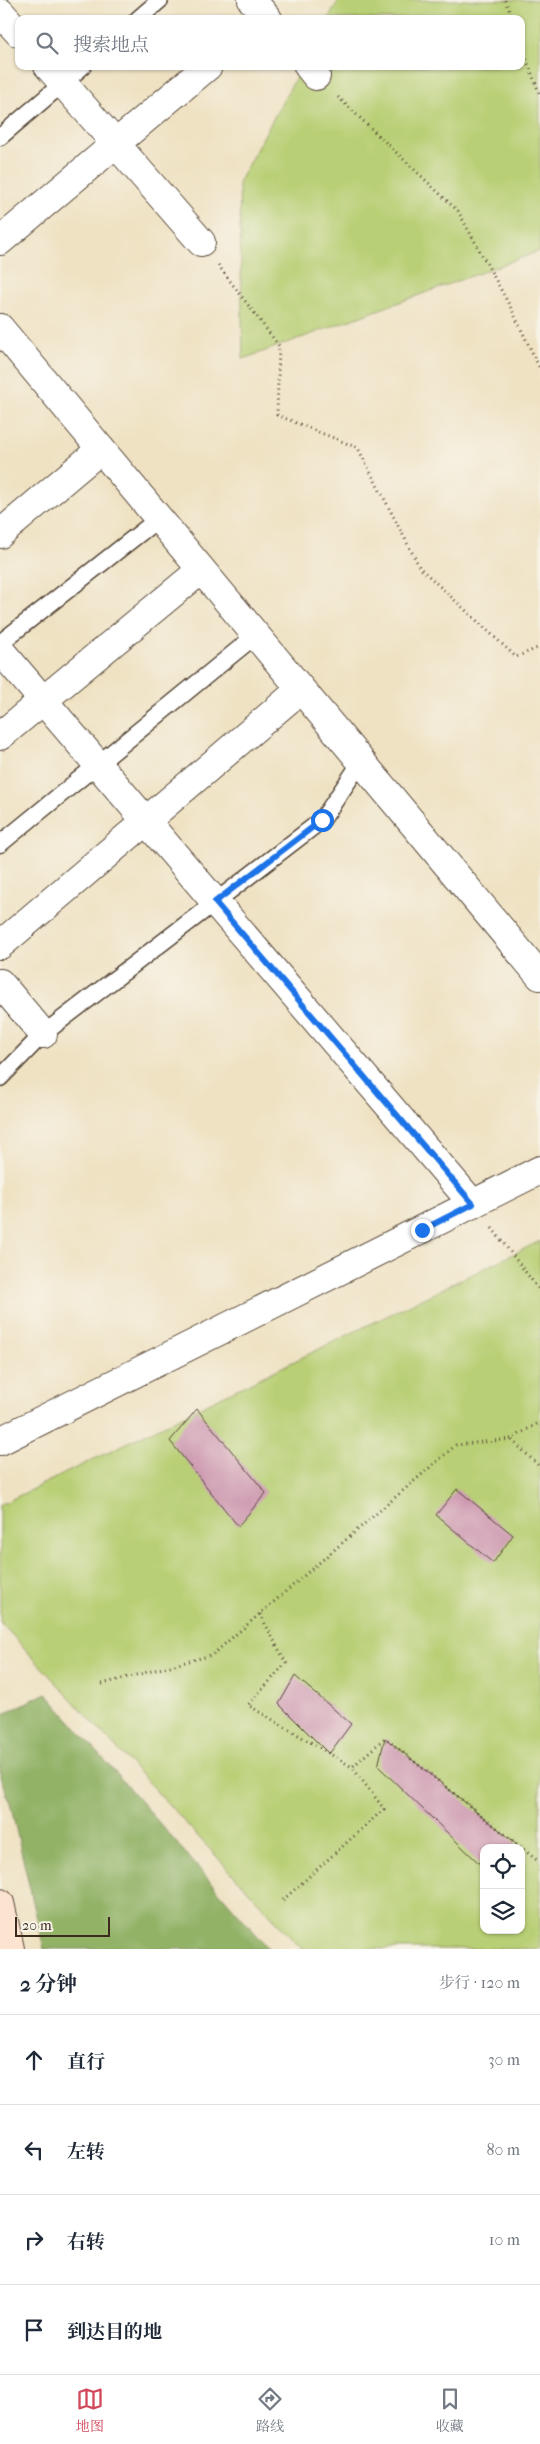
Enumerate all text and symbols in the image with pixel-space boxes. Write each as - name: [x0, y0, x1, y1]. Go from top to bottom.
- search box: [15, 15, 525, 70]
- icon: search: [33, 29, 61, 57]
- text: 搜索地点: [73, 34, 149, 56]
- route start: [311, 809, 334, 832]
- route end: [411, 1219, 434, 1242]
- map controls: [480, 1844, 525, 1934]
- button: locate: [480, 1844, 525, 1889]
- button: layers: [480, 1889, 525, 1934]
- scale bar: [15, 1914, 110, 1937]
- text: 20 m: [22, 1917, 52, 1934]
- text: 2 分钟: [20, 1972, 77, 1996]
- text: 步行 · 120 m: [438, 1973, 520, 1992]
- icon: ahead: [20, 2046, 48, 2074]
- text: 30 m: [488, 2050, 520, 2069]
- text: 直行: [67, 2051, 105, 2073]
- icon: left: [20, 2136, 48, 2164]
- text: 80 m: [486, 2140, 520, 2159]
- text: 左转: [67, 2141, 105, 2163]
- icon: right: [20, 2226, 48, 2254]
- text: 10 m: [489, 2230, 520, 2249]
- text: 右转: [67, 2231, 105, 2253]
- icon: arrive: [20, 2316, 48, 2344]
- text: 到达目的地: [67, 2321, 162, 2343]
- tab: 地图: [76, 2385, 104, 2435]
- tab: 路线: [256, 2385, 284, 2435]
- tab: 收藏: [436, 2385, 464, 2435]

